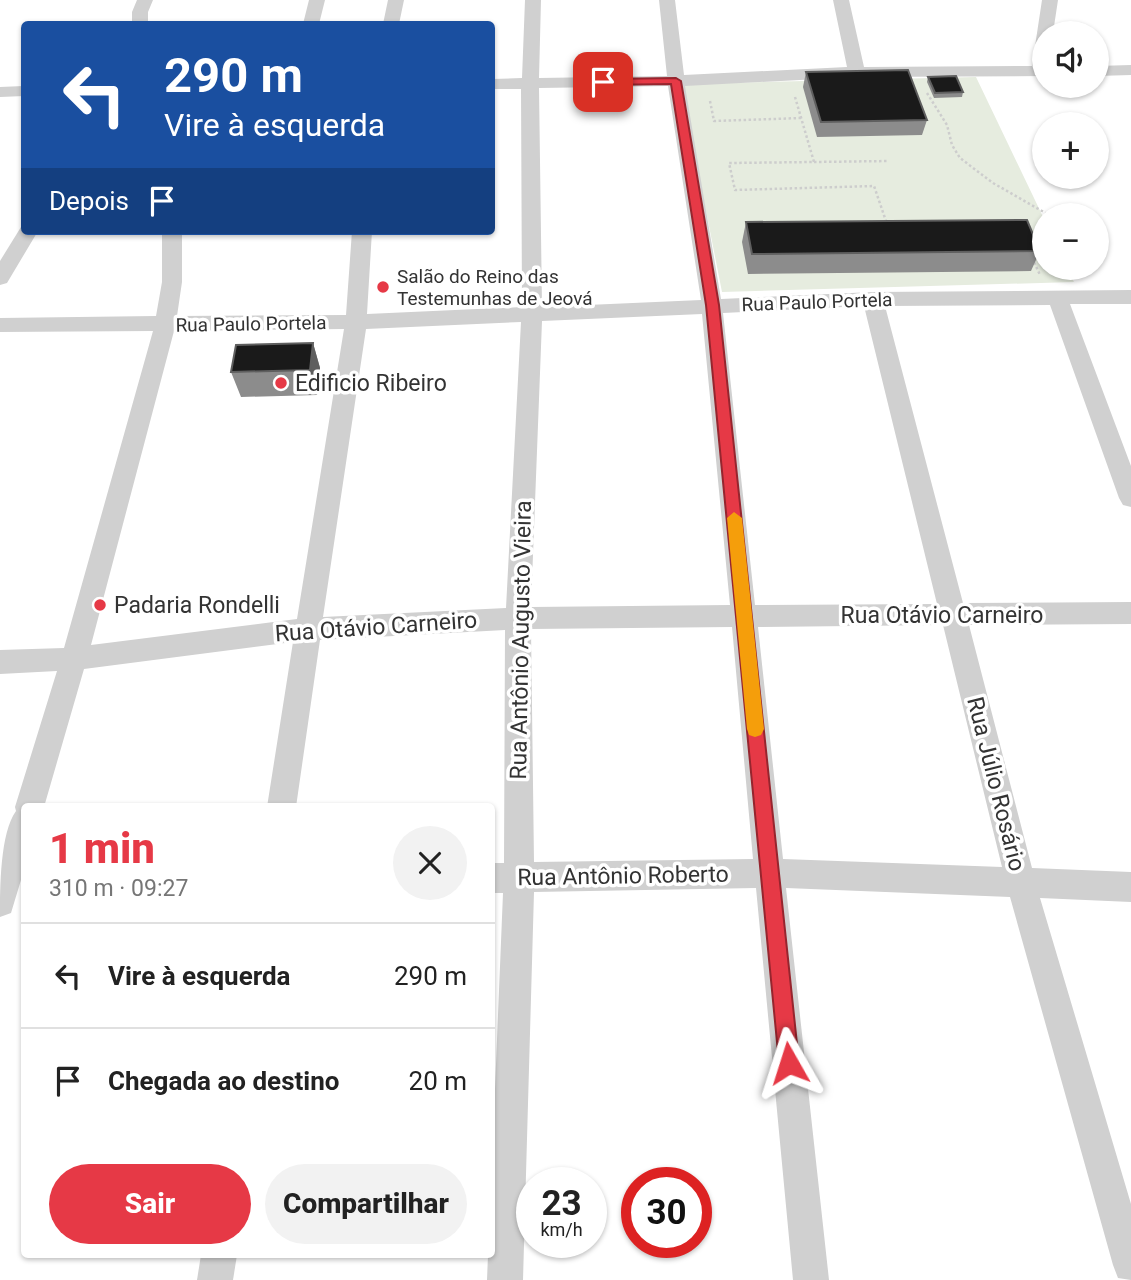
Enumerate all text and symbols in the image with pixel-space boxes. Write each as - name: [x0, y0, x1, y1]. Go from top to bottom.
- map controls: [1032, 21, 1109, 280]
- button: sound: [1032, 21, 1109, 98]
- text: 290 m: [164, 47, 303, 104]
- icon: left: [49, 49, 140, 140]
- pin: [573, 52, 633, 112]
- icon: arrive: [584, 63, 622, 101]
- text: Vire à esquerda: [164, 106, 385, 144]
- button: +: [1032, 112, 1109, 189]
- icon: arrive: [143, 182, 181, 220]
- text: Depois: [49, 186, 129, 216]
- button: −: [1032, 203, 1109, 280]
- place label: Salão do Reino das Testemunhas de Jeová: [397, 265, 593, 310]
- marker: Salão do Reino das Testemunhas de Jeová: [375, 279, 391, 295]
- street label: Rua Paulo Portela: [741, 288, 893, 316]
- street label: Rua Paulo Portela: [175, 311, 327, 337]
- place label: Edificio Ribeiro: [295, 370, 447, 397]
- marker: Edificio Ribeiro: [273, 375, 289, 391]
- street label: Rua Antônio Augusto Vieira: [505, 500, 537, 780]
- place label: Padaria Rondelli: [114, 592, 280, 619]
- marker: Padaria Rondelli: [92, 597, 108, 613]
- street label: Rua Otávio Carneiro: [841, 602, 1043, 629]
- street label: Rua Otávio Carneiro: [274, 606, 478, 648]
- street label: Rua Júlio Rosário: [961, 694, 1031, 874]
- text: 1 min: [49, 824, 155, 873]
- button: close: [393, 826, 467, 900]
- street label: Rua Antônio Roberto: [517, 861, 729, 891]
- text: 310 m · 09:27: [49, 875, 188, 902]
- icon: left: [49, 957, 87, 995]
- text: Vire à esquerda: [108, 961, 291, 991]
- text: 290 m: [394, 961, 467, 991]
- position arrow: [752, 1026, 826, 1100]
- icon: arrive: [49, 1062, 87, 1100]
- text: Chegada ao destino: [108, 1066, 339, 1096]
- text: 20 m: [409, 1066, 467, 1096]
- button: Sair: [49, 1164, 251, 1244]
- button: Compartilhar: [265, 1164, 467, 1244]
- speed limit sign: 30: [621, 1167, 712, 1258]
- text: 23: [541, 1183, 582, 1224]
- text: km/h: [540, 1219, 583, 1240]

